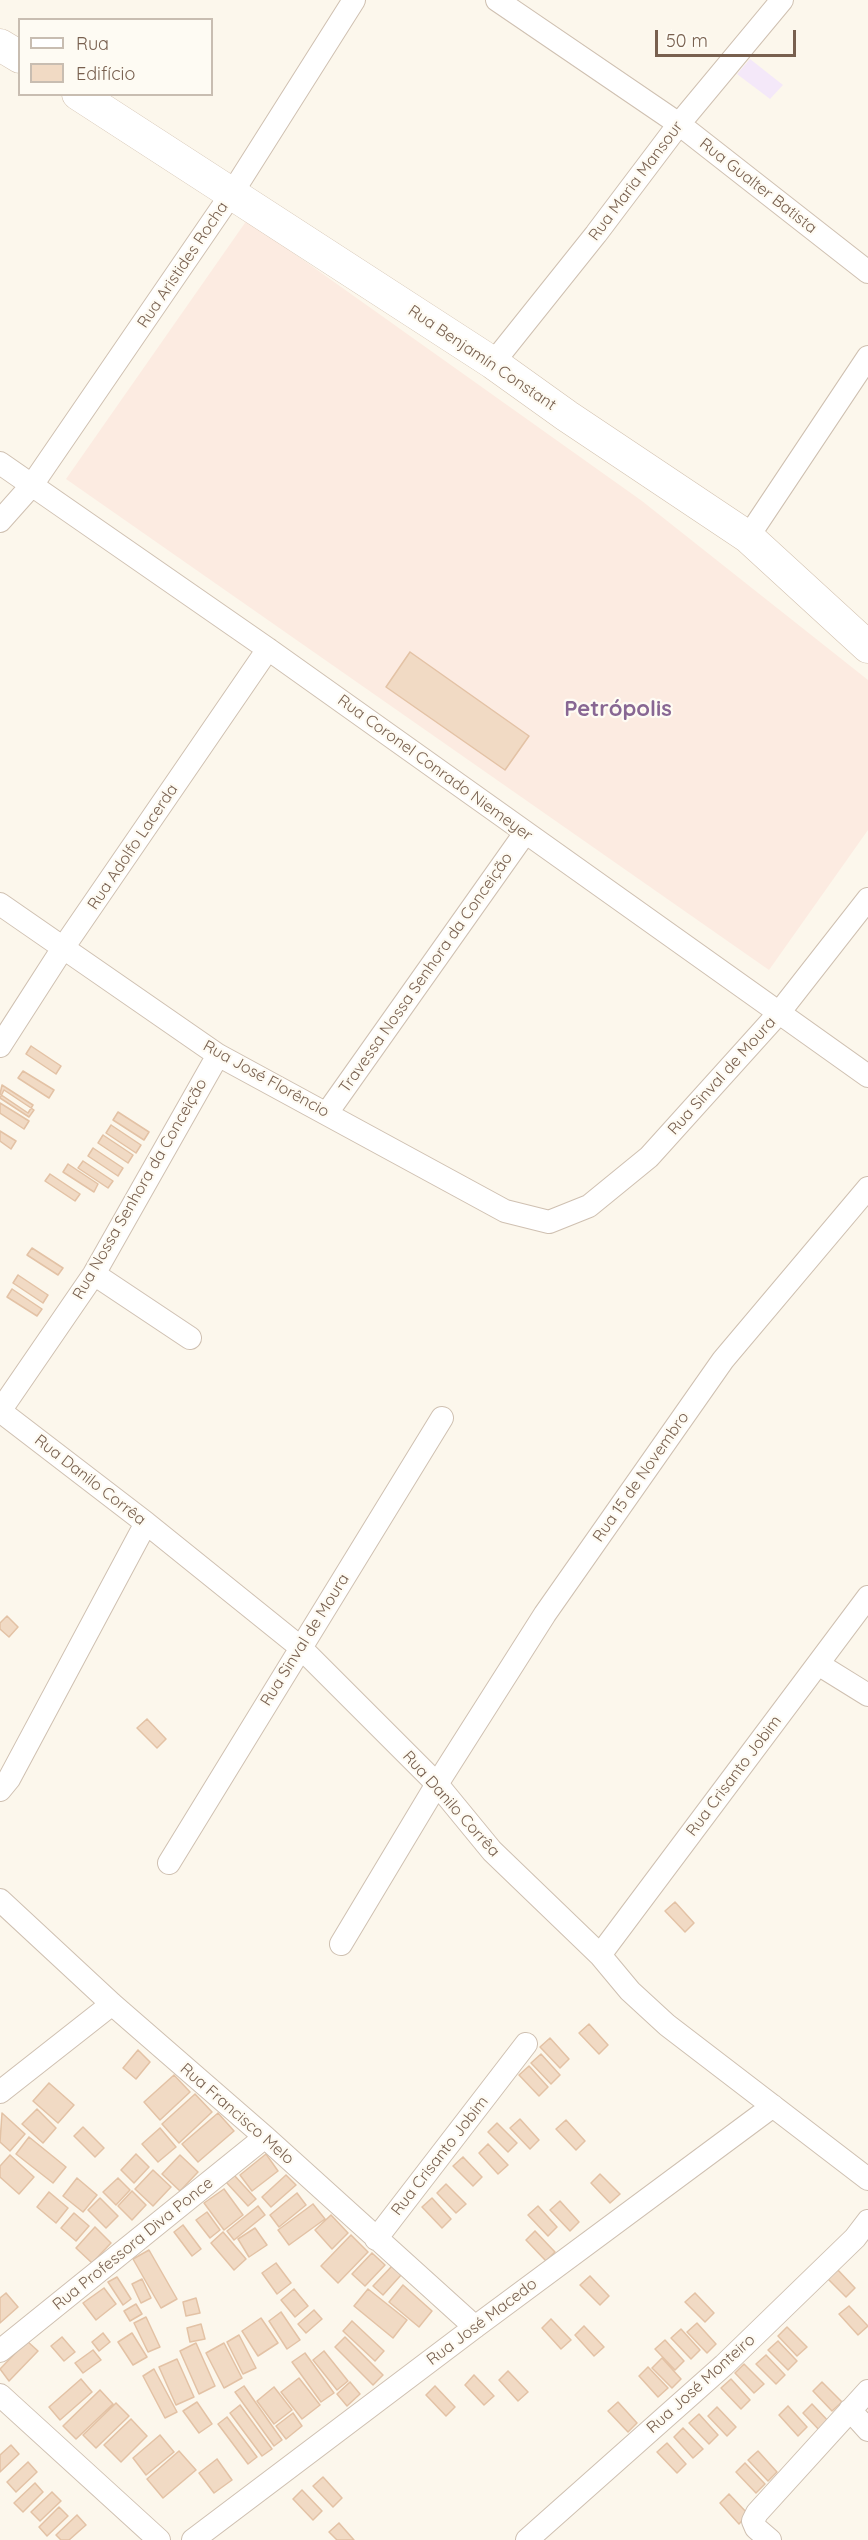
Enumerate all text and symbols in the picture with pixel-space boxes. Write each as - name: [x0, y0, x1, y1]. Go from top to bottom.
- legend: [18, 18, 213, 96]
- scale bar: [658, 18, 799, 56]
- text: 50 m: [666, 29, 708, 52]
- text: Rua: [76, 32, 109, 55]
- text: Edifício: [76, 62, 135, 85]
- street label: Rua Maria Mansour: [585, 117, 687, 245]
- street label: Rua Gualter Batista: [695, 134, 821, 238]
- street label: Rua Aristides Rocha: [134, 198, 232, 332]
- street label: Rua Benjamín Constant: [404, 301, 560, 415]
- street label: Rua Coronel Conrado Niemeyer: [334, 691, 536, 845]
- district label: Petrópolis: [564, 696, 672, 722]
- street label: Rua Adolfo Lacerda: [84, 781, 182, 913]
- street label: Travessa Nossa Senhora da Conceição: [335, 849, 517, 1097]
- street label: Rua Sinval de Moura: [664, 1013, 780, 1139]
- street label: Rua José Florêncio: [200, 1036, 332, 1122]
- street label: Rua Nossa Senhora da Conceição: [69, 1075, 211, 1303]
- street label: Rua 15 de Novembro: [589, 1408, 693, 1546]
- street label: Rua Danilo Corrêa: [30, 1431, 150, 1529]
- street label: Rua Sinval de Moura: [257, 1570, 353, 1710]
- street label: Rua Crisanto Jobim: [682, 1712, 786, 1840]
- street label: Rua Danilo Corrêa: [398, 1747, 504, 1861]
- street label: Rua Francisco Melo: [176, 2059, 298, 2169]
- street label: Rua Crisanto Jobim: [387, 2092, 493, 2220]
- street label: Rua Professora Diva Ponce: [49, 2173, 217, 2315]
- street label: Rua José Macedo: [423, 2274, 541, 2370]
- street label: Rua José Monteiro: [643, 2330, 759, 2438]

